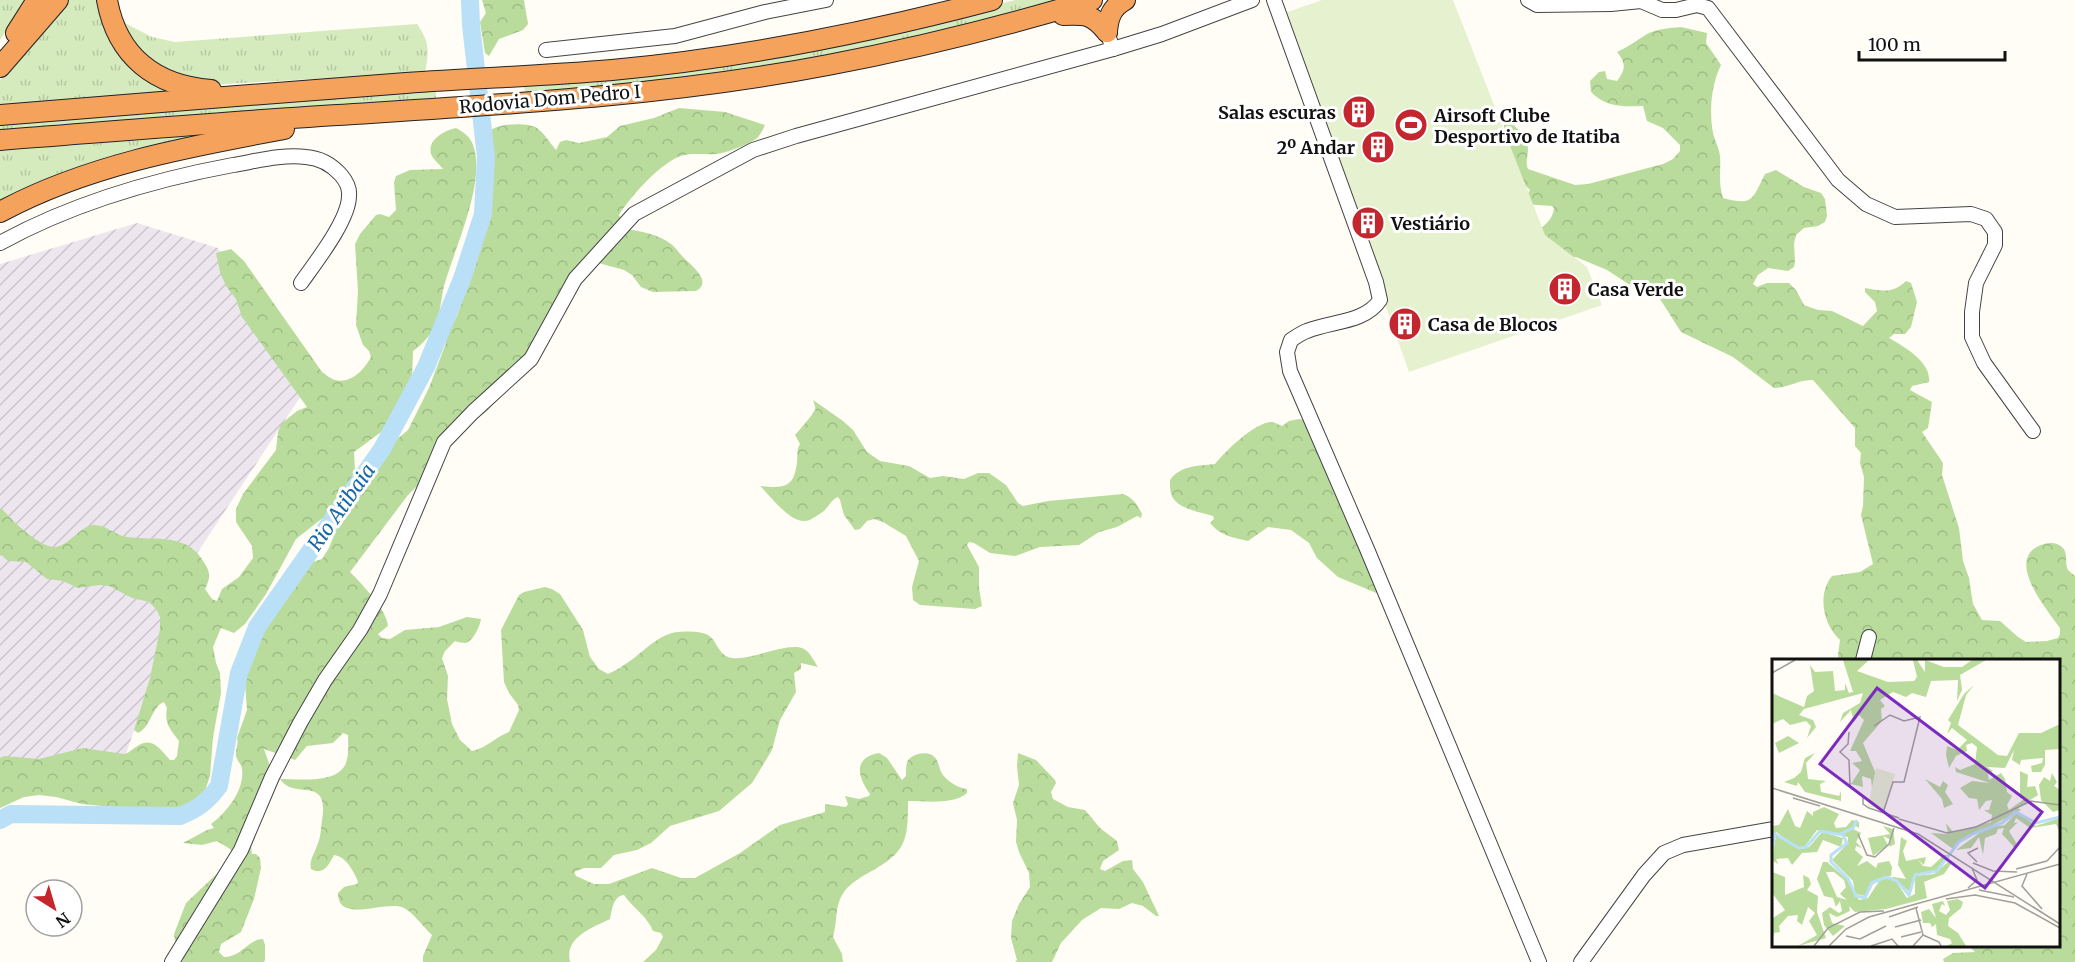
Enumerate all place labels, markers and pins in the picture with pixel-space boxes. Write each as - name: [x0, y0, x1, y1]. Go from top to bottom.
- building icon: Salas escuras: [1341, 94, 1377, 130]
- place label: Salas escuras: [1218, 101, 1336, 124]
- place label: Airsoft Clube Desportivo de Itatiba: [1433, 104, 1620, 148]
- sports icon: Airsoft Clube Desportivo de Itatiba: [1393, 107, 1429, 143]
- building icon: 2º Andar: [1360, 129, 1396, 165]
- place label: 2º Andar: [1277, 136, 1355, 159]
- building icon: Vestiário: [1350, 205, 1386, 241]
- place label: Vestiário: [1390, 212, 1470, 235]
- building icon: Casa Verde: [1547, 271, 1583, 307]
- place label: Casa Verde: [1588, 278, 1684, 301]
- building icon: Casa de Blocos: [1387, 306, 1423, 342]
- place label: Casa de Blocos: [1428, 313, 1558, 336]

